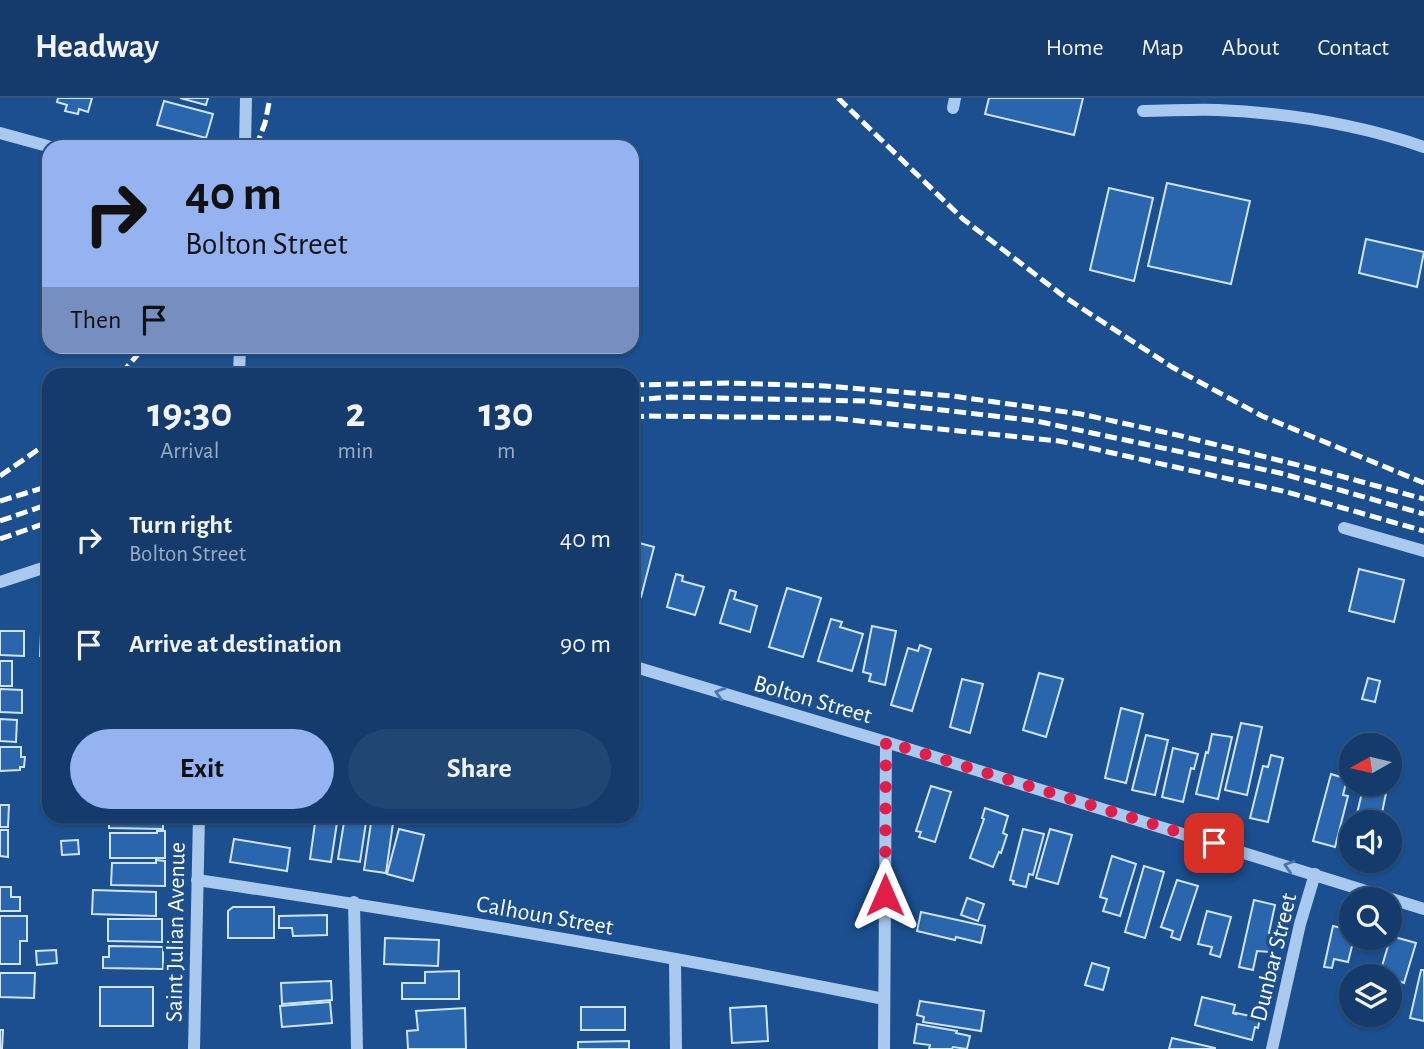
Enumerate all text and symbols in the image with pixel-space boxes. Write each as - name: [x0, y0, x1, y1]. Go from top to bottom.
- text: Headway: [35, 31, 159, 64]
- text: Home: [1046, 36, 1104, 60]
- text: Map: [1142, 36, 1184, 60]
- text: About: [1222, 36, 1279, 60]
- text: Contact: [1317, 36, 1389, 60]
- icon: right: [70, 168, 161, 259]
- text: 40 m: [185, 170, 282, 219]
- text: Bolton Street: [185, 228, 348, 260]
- icon: arrive: [135, 301, 173, 339]
- text: Then: [70, 307, 121, 333]
- text: 19:30: [147, 392, 232, 434]
- text: 2: [346, 392, 365, 434]
- text: 130: [479, 392, 534, 434]
- text: Arrival: [160, 440, 219, 463]
- text: min: [338, 440, 373, 463]
- text: m: [497, 440, 515, 463]
- text: Turn right: [129, 512, 232, 538]
- icon: right: [70, 521, 108, 559]
- text: 40 m: [560, 526, 611, 552]
- text: Bolton Street: [129, 543, 246, 566]
- icon: arrive: [70, 626, 108, 664]
- text: Arrive at destination: [129, 631, 342, 657]
- text: 90 m: [560, 631, 611, 657]
- street label: Bolton Street: [751, 672, 875, 728]
- one-way arrow: [714, 686, 726, 701]
- button: Exit: [70, 729, 334, 809]
- button: Share: [348, 729, 611, 809]
- north arrow: [1339, 733, 1402, 796]
- map controls: [1339, 733, 1402, 1027]
- button: sound: [1339, 810, 1402, 873]
- pin: [1184, 813, 1244, 873]
- icon: arrive: [1195, 824, 1233, 862]
- street label: Saint Julian Avenue: [162, 842, 190, 1022]
- position arrow: [848, 858, 922, 932]
- one-way arrow: [1283, 860, 1295, 875]
- button: search: [1339, 887, 1402, 950]
- street label: Dunbar Street: [1246, 890, 1302, 1024]
- street label: Calhoun Street: [474, 892, 615, 940]
- button: layers: [1339, 964, 1402, 1027]

